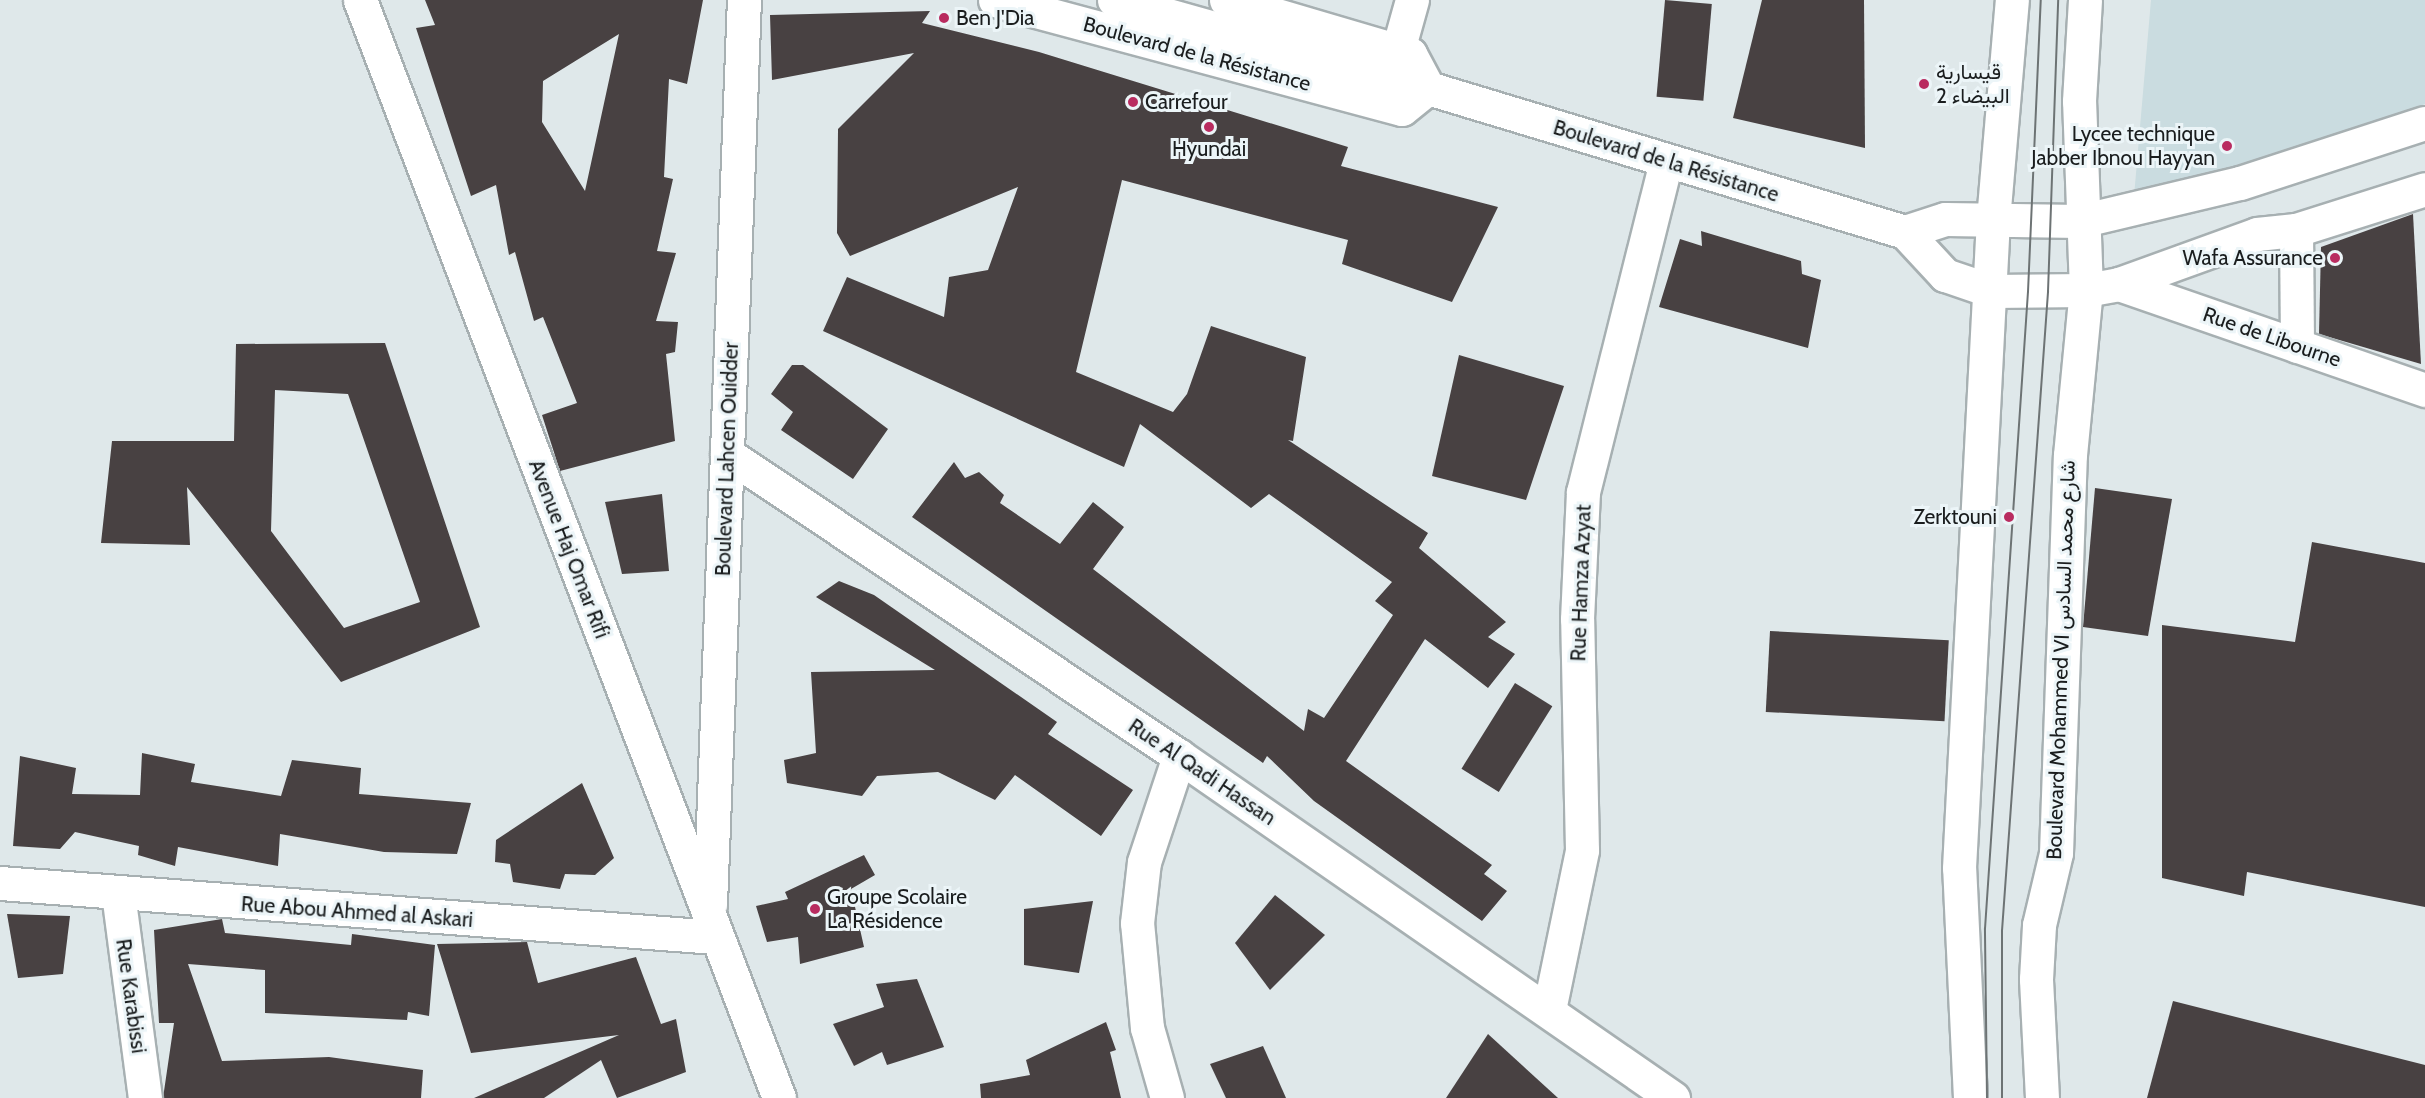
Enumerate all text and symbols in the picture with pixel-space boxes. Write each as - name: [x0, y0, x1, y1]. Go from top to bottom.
- place label: Ben J'Dia: [956, 5, 1034, 31]
- marker: Ben J'Dia: [937, 11, 951, 25]
- street label: Boulevard de la Résistance: [1081, 11, 1313, 97]
- place label: قيسارية البيضاء 2: [1936, 59, 2010, 109]
- marker: قيسارية البيضاء 2: [1917, 77, 1931, 91]
- place label: Carrefour: [1145, 89, 1228, 115]
- marker: Carrefour: [1126, 95, 1140, 109]
- street label: Boulevard de la Résistance: [1550, 115, 1782, 207]
- marker: Hyundai: [1202, 120, 1216, 134]
- place label: Lycee technique Jabber Ibnou Hayyan: [2031, 121, 2215, 171]
- place label: Hyundai: [1172, 136, 1246, 162]
- marker: Lycee technique Jabber Ibnou Hayyan: [2220, 139, 2234, 153]
- place label: Wafa Assurance: [2183, 245, 2323, 271]
- marker: Wafa Assurance: [2328, 251, 2342, 265]
- street label: Rue de Libourne: [2200, 302, 2344, 372]
- street label: Boulevard Lahcen Ouidder: [710, 341, 744, 577]
- street label: Avenue Haj Omar Rifi: [523, 456, 615, 642]
- street label: Boulevard Mohammed VI شارع محمد السادس: [2041, 460, 2081, 860]
- street label: Rue Hamza Azyat: [1566, 504, 1596, 662]
- place label: Zerktouni: [1914, 504, 1997, 530]
- marker: Zerktouni: [2002, 510, 2016, 524]
- street label: Rue Al Qadi Hassan: [1124, 713, 1280, 831]
- place label: Groupe Scolaire La Résidence: [827, 884, 967, 934]
- street label: Rue Abou Ahmed al Askari: [240, 891, 474, 933]
- marker: Groupe Scolaire La Résidence: [808, 902, 822, 916]
- street label: Rue Karabissi: [110, 937, 152, 1055]

